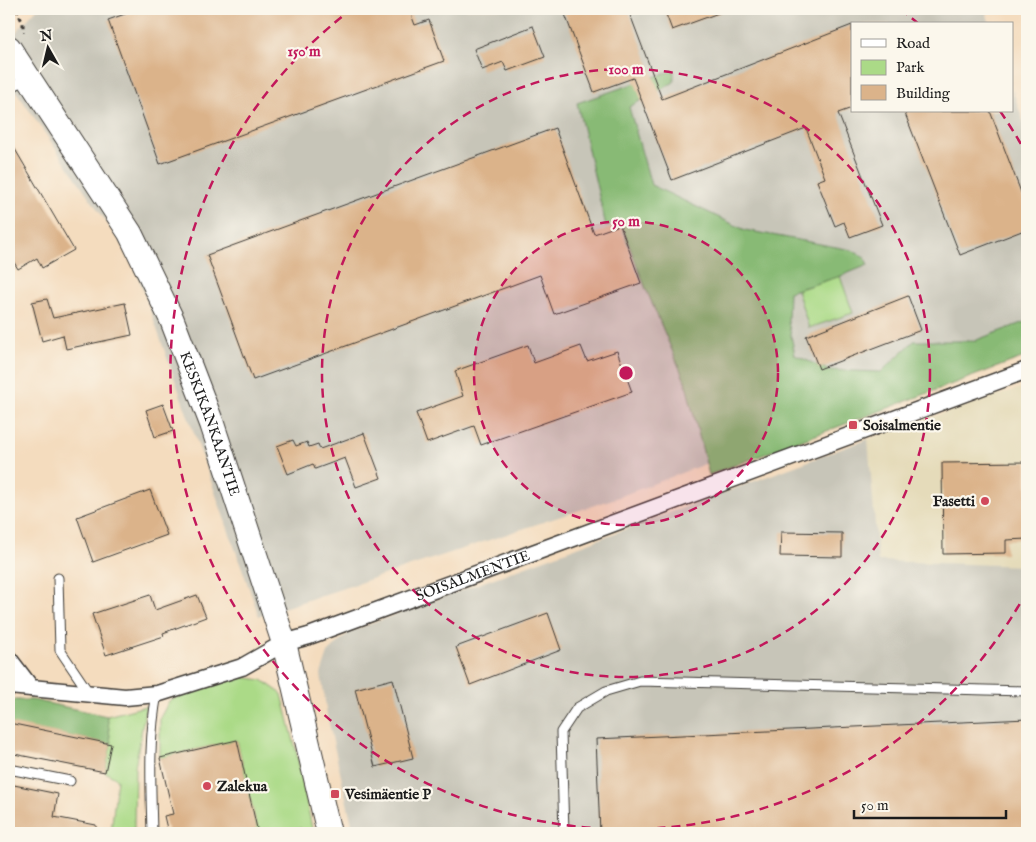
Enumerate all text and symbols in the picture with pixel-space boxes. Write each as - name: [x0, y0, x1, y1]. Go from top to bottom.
- north arrow: [22, 22, 72, 72]
- legend: [851, 22, 1014, 112]
- text: N: [38, 26, 54, 46]
- text: Road: [896, 34, 931, 53]
- text: 150 m: [287, 42, 321, 61]
- text: Park: [896, 58, 926, 77]
- text: 100 m: [608, 60, 644, 79]
- text: Building: [896, 84, 951, 103]
- text: 50 m: [612, 212, 640, 231]
- street label: KESKIKANKAANTIE: [175, 349, 244, 498]
- centre of rings: [617, 364, 635, 382]
- place label: Soisalmentie: [863, 416, 941, 435]
- marker: Soisalmentie: [847, 419, 859, 431]
- place label: Fasetti: [933, 492, 975, 511]
- marker: Fasetti: [979, 495, 991, 507]
- street label: SOISALMENTIE: [413, 546, 532, 606]
- place label: Zalekua: [217, 777, 268, 796]
- marker: Zalekua: [201, 780, 213, 792]
- place label: Vesimäentie P: [344, 785, 431, 804]
- scale bar: [854, 787, 1006, 819]
- marker: Vesimäentie P: [329, 788, 341, 800]
- text: 50 m: [861, 796, 889, 815]

